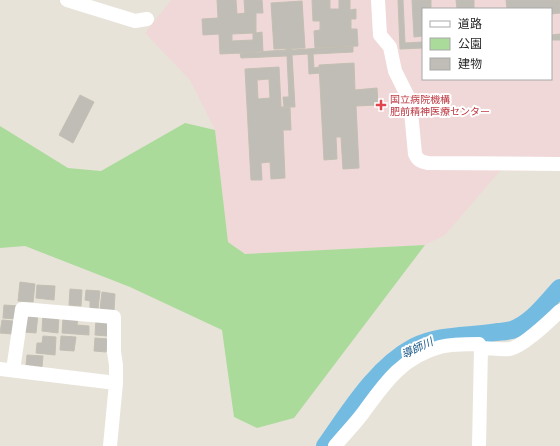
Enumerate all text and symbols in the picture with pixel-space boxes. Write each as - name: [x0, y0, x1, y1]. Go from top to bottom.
- legend: [422, 8, 552, 80]
- text: 道路: [458, 17, 482, 31]
- text: 公園: [458, 37, 482, 51]
- text: 建物: [458, 57, 482, 71]
- place label: 国立病院機構 肥前精神医療センター: [390, 94, 490, 117]
- marker: 国立病院機構 肥前精神医療センター: [375, 99, 387, 111]
- water label: 導師川: [400, 335, 435, 360]

